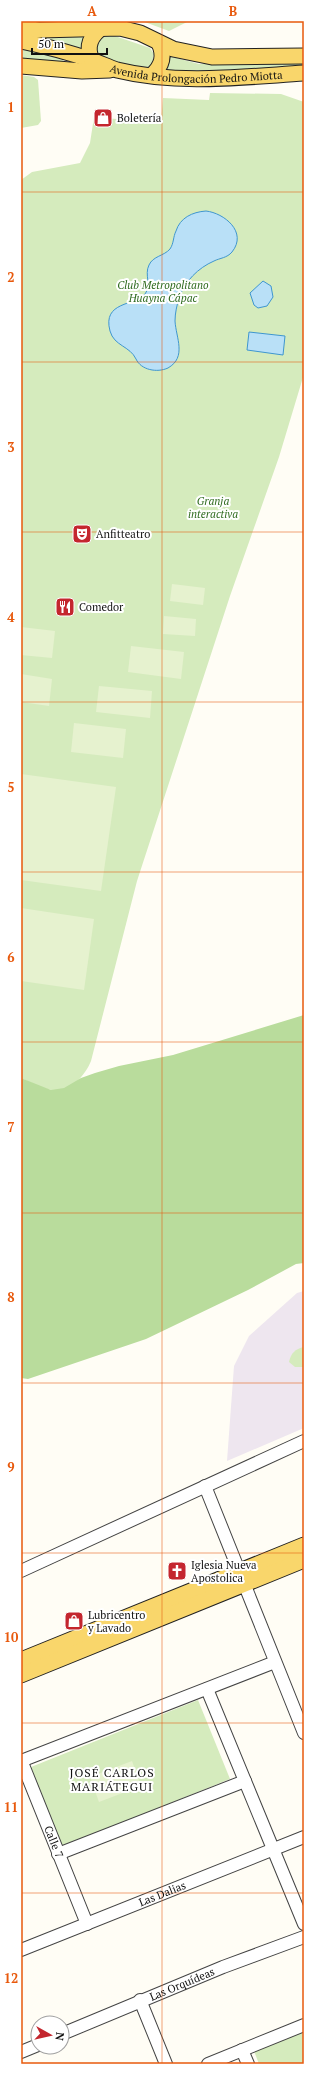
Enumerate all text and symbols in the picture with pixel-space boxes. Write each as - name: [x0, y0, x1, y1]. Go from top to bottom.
- text: A: [87, 2, 97, 20]
- text: B: [229, 2, 237, 20]
- scale bar: [32, 30, 107, 56]
- text: 50 m: [38, 36, 65, 51]
- street label: Avenida Prolongación Pedro Miotta: [108, 61, 283, 86]
- text: 1: [7, 98, 15, 116]
- shop icon: Boletería: [92, 107, 114, 129]
- place label: Boletería: [117, 111, 162, 125]
- text: 2: [7, 268, 15, 286]
- park label: Club Metropolitano Huayna Cápac: [117, 278, 209, 305]
- text: 3: [7, 438, 15, 456]
- park label: Granja interactiva: [188, 494, 238, 521]
- theatre icon: Anfitteatro: [71, 523, 93, 545]
- place label: Anfitteatro: [96, 527, 150, 541]
- restaurant icon: Comedor: [54, 596, 76, 618]
- place label: Comedor: [79, 600, 124, 614]
- text: 4: [7, 608, 15, 626]
- text: 5: [7, 778, 15, 796]
- text: 6: [7, 948, 15, 966]
- text: 7: [7, 1118, 15, 1136]
- text: 8: [7, 1288, 15, 1306]
- text: 9: [7, 1458, 15, 1476]
- place label: Iglesia Nueva Apostolica: [191, 1558, 257, 1585]
- church icon: Iglesia Nueva Apostolica: [166, 1560, 188, 1582]
- place label: Lubricentro y Lavado: [87, 1608, 145, 1635]
- shop icon: Lubricentro y Lavado: [63, 1610, 85, 1632]
- text: 10: [4, 1628, 19, 1646]
- district label: JOSÉ CARLOS MARIÁTEGUI: [69, 1765, 155, 1794]
- text: 11: [4, 1798, 18, 1816]
- street label: Calle 7: [41, 1824, 67, 1860]
- street label: Las Dalias: [137, 1878, 188, 1909]
- street label: Las Orquídeas: [147, 1964, 217, 2004]
- text: 12: [4, 1969, 18, 1987]
- north arrow: [30, 2015, 70, 2055]
- text: N: [52, 2031, 67, 2042]

